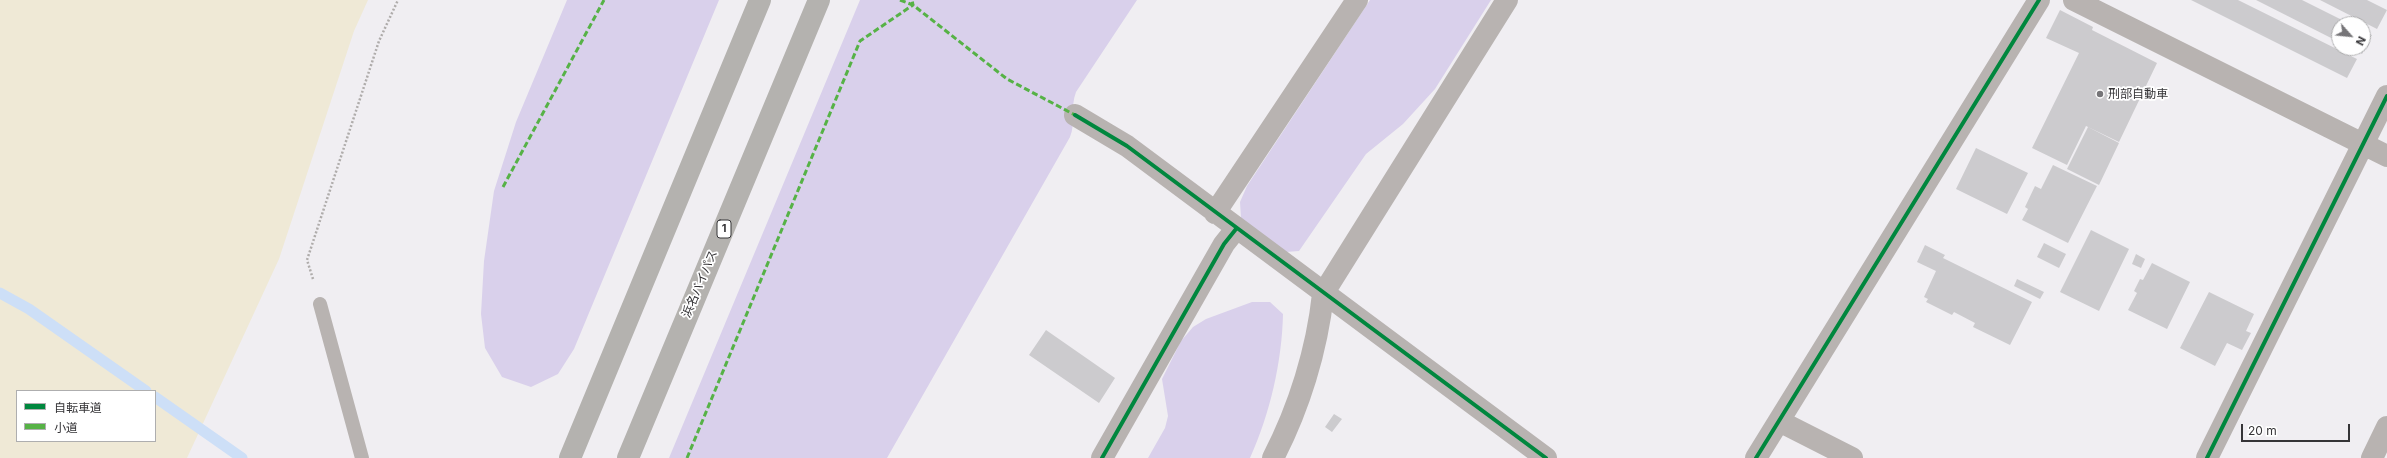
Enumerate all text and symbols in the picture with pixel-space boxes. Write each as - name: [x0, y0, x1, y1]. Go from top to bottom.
- north arrow: [2331, 16, 2371, 56]
- text: N: [2353, 34, 2369, 48]
- place label: 刑部自動車: [2108, 87, 2168, 101]
- marker: 刑部自動車: [2095, 89, 2105, 99]
- road number: 1: [717, 220, 731, 238]
- street label: 浜名バイパス: [679, 248, 721, 320]
- legend: [16, 390, 156, 442]
- text: 自転車道: [54, 400, 102, 415]
- scale bar: [2243, 416, 2352, 442]
- text: 小道: [54, 420, 78, 435]
- text: 20 m: [2248, 423, 2277, 438]

